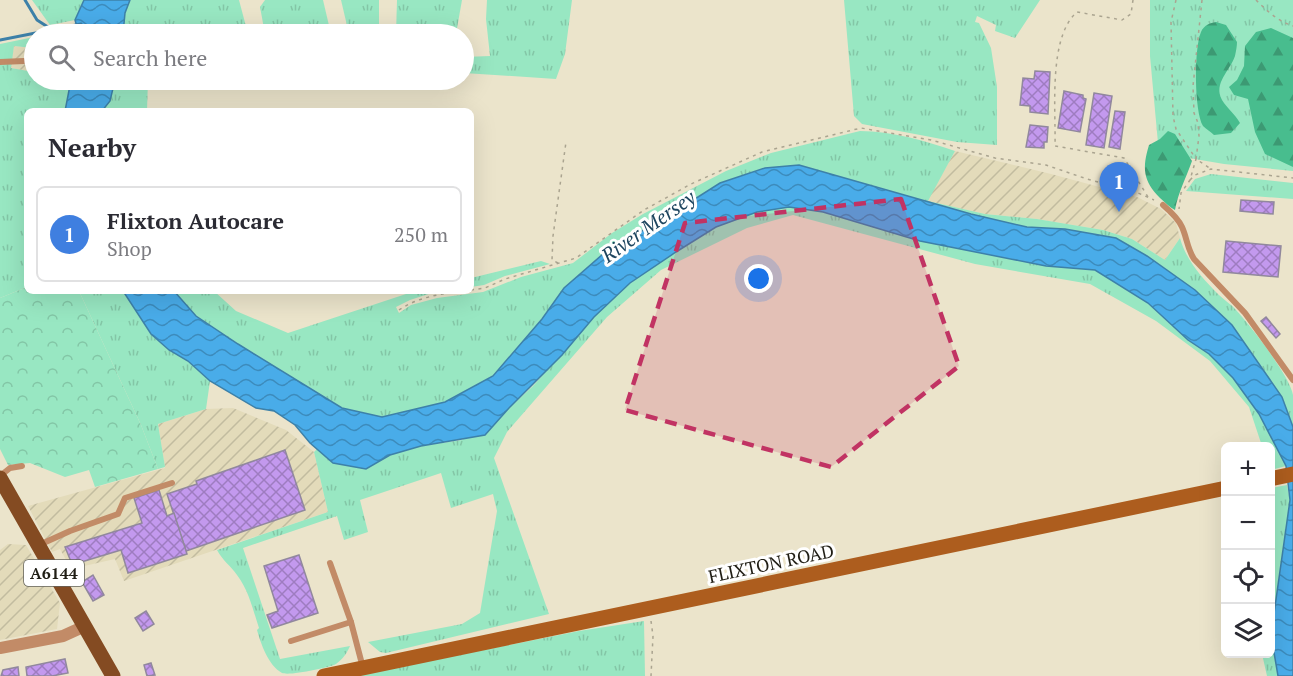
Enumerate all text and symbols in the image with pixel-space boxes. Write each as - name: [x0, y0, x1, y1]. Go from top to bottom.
- search box: [24, 24, 474, 90]
- icon: search: [45, 41, 78, 74]
- text: Search here: [93, 43, 207, 72]
- text: Nearby: [48, 130, 136, 164]
- pin: 1: [1100, 162, 1138, 212]
- water label: River Mersey: [595, 183, 701, 269]
- text: Flixton Autocare: [107, 206, 284, 235]
- text: 1: [64, 221, 75, 248]
- text: 250 m: [394, 221, 448, 248]
- text: Shop: [107, 235, 152, 262]
- your location: [744, 264, 773, 293]
- map controls: [1221, 442, 1275, 658]
- button: +: [1221, 442, 1275, 496]
- button: −: [1221, 496, 1275, 550]
- street label: FLIXTON ROAD: [706, 538, 836, 588]
- button: locate: [1221, 550, 1275, 604]
- road number: A6144: [24, 560, 84, 586]
- button: layers: [1221, 604, 1275, 658]

